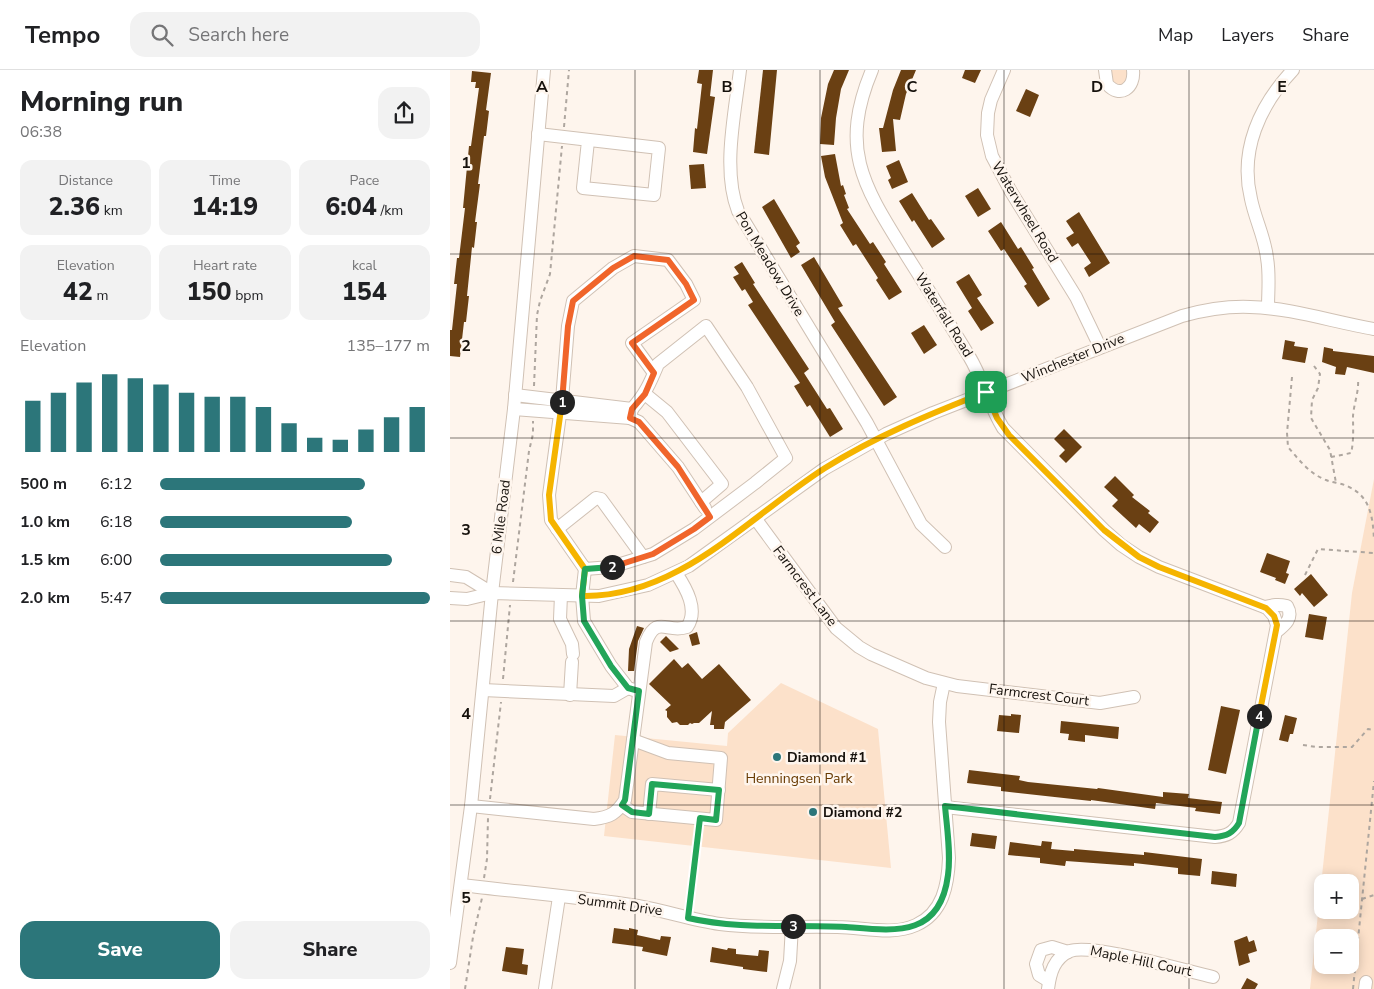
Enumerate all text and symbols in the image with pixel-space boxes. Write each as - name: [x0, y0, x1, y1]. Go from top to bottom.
- search box: [130, 12, 480, 57]
- text: Tempo: [25, 19, 100, 51]
- icon: search: [148, 21, 176, 49]
- text: Search here: [188, 22, 289, 48]
- text: Map: [1158, 23, 1193, 47]
- text: Layers: [1221, 23, 1274, 47]
- text: Share: [1302, 23, 1349, 47]
- text: A: [536, 76, 548, 98]
- text: B: [721, 76, 733, 98]
- text: C: [907, 76, 918, 98]
- text: D: [1091, 76, 1103, 98]
- text: E: [1277, 76, 1287, 98]
- text: Morning run: [20, 83, 183, 121]
- button: share: [378, 87, 430, 139]
- text: 06:38: [20, 121, 62, 143]
- text: 1: [461, 152, 471, 174]
- street label: Waterwheel Road: [987, 158, 1063, 266]
- text: Distance: [58, 171, 113, 190]
- text: Time: [209, 171, 241, 190]
- text: Pace: [349, 171, 379, 190]
- text: 2.36: [49, 190, 100, 224]
- text: 14:19: [192, 190, 258, 224]
- text: 6:04: [325, 190, 377, 224]
- text: km: [100, 201, 123, 220]
- text: /km: [377, 201, 403, 220]
- street label: Pon Meadow Drive: [731, 208, 809, 320]
- text: Elevation: [57, 256, 115, 275]
- text: Heart rate: [193, 256, 257, 275]
- text: kcal: [352, 256, 377, 275]
- street label: Waterfall Road: [910, 269, 978, 361]
- text: 42: [63, 275, 93, 309]
- text: 150: [187, 275, 232, 309]
- text: 154: [342, 275, 387, 309]
- text: m: [93, 286, 108, 305]
- text: bpm: [232, 286, 263, 305]
- street label: Winchester Drive: [1019, 329, 1127, 387]
- text: Elevation: [20, 335, 86, 357]
- text: 135–177 m: [347, 335, 430, 357]
- text: 2: [461, 335, 471, 357]
- pin: [965, 371, 1007, 413]
- icon: arrive: [972, 378, 1000, 406]
- pin: 1: [550, 390, 574, 414]
- text: 1: [558, 393, 567, 412]
- text: 500 m: [20, 473, 67, 495]
- text: 6:12: [100, 473, 132, 495]
- street label: 6 Mile Road: [487, 479, 515, 555]
- text: 1.0 km: [20, 511, 70, 533]
- text: 6:18: [100, 511, 132, 533]
- text: 3: [461, 519, 471, 541]
- street label: Farmcrest Lane: [768, 542, 842, 630]
- text: 1.5 km: [20, 549, 70, 571]
- text: 6:00: [100, 549, 132, 571]
- pin: 2: [600, 554, 624, 580]
- text: 2: [608, 558, 617, 577]
- text: 2.0 km: [20, 587, 70, 609]
- text: 5:47: [100, 587, 132, 609]
- street label: Farmcrest Court: [988, 679, 1090, 711]
- text: 4: [461, 703, 471, 725]
- pin: 4: [1246, 704, 1272, 728]
- text: 4: [1255, 707, 1264, 726]
- place label: Diamond #1: [787, 748, 866, 767]
- marker: Diamond #1: [771, 751, 783, 763]
- park label: Henningsen Park: [745, 769, 854, 788]
- place label: Diamond #2: [823, 803, 902, 822]
- marker: Diamond #2: [807, 806, 819, 818]
- map controls: [1314, 874, 1359, 974]
- button: +: [1314, 874, 1359, 919]
- text: 5: [461, 887, 471, 909]
- street label: Summit Drive: [576, 890, 664, 920]
- pin: 3: [780, 914, 806, 938]
- text: 3: [789, 917, 798, 936]
- button: Save: [20, 921, 220, 979]
- button: Share: [230, 921, 430, 979]
- button: −: [1314, 929, 1359, 974]
- street label: Maple Hill Court: [1088, 941, 1194, 981]

